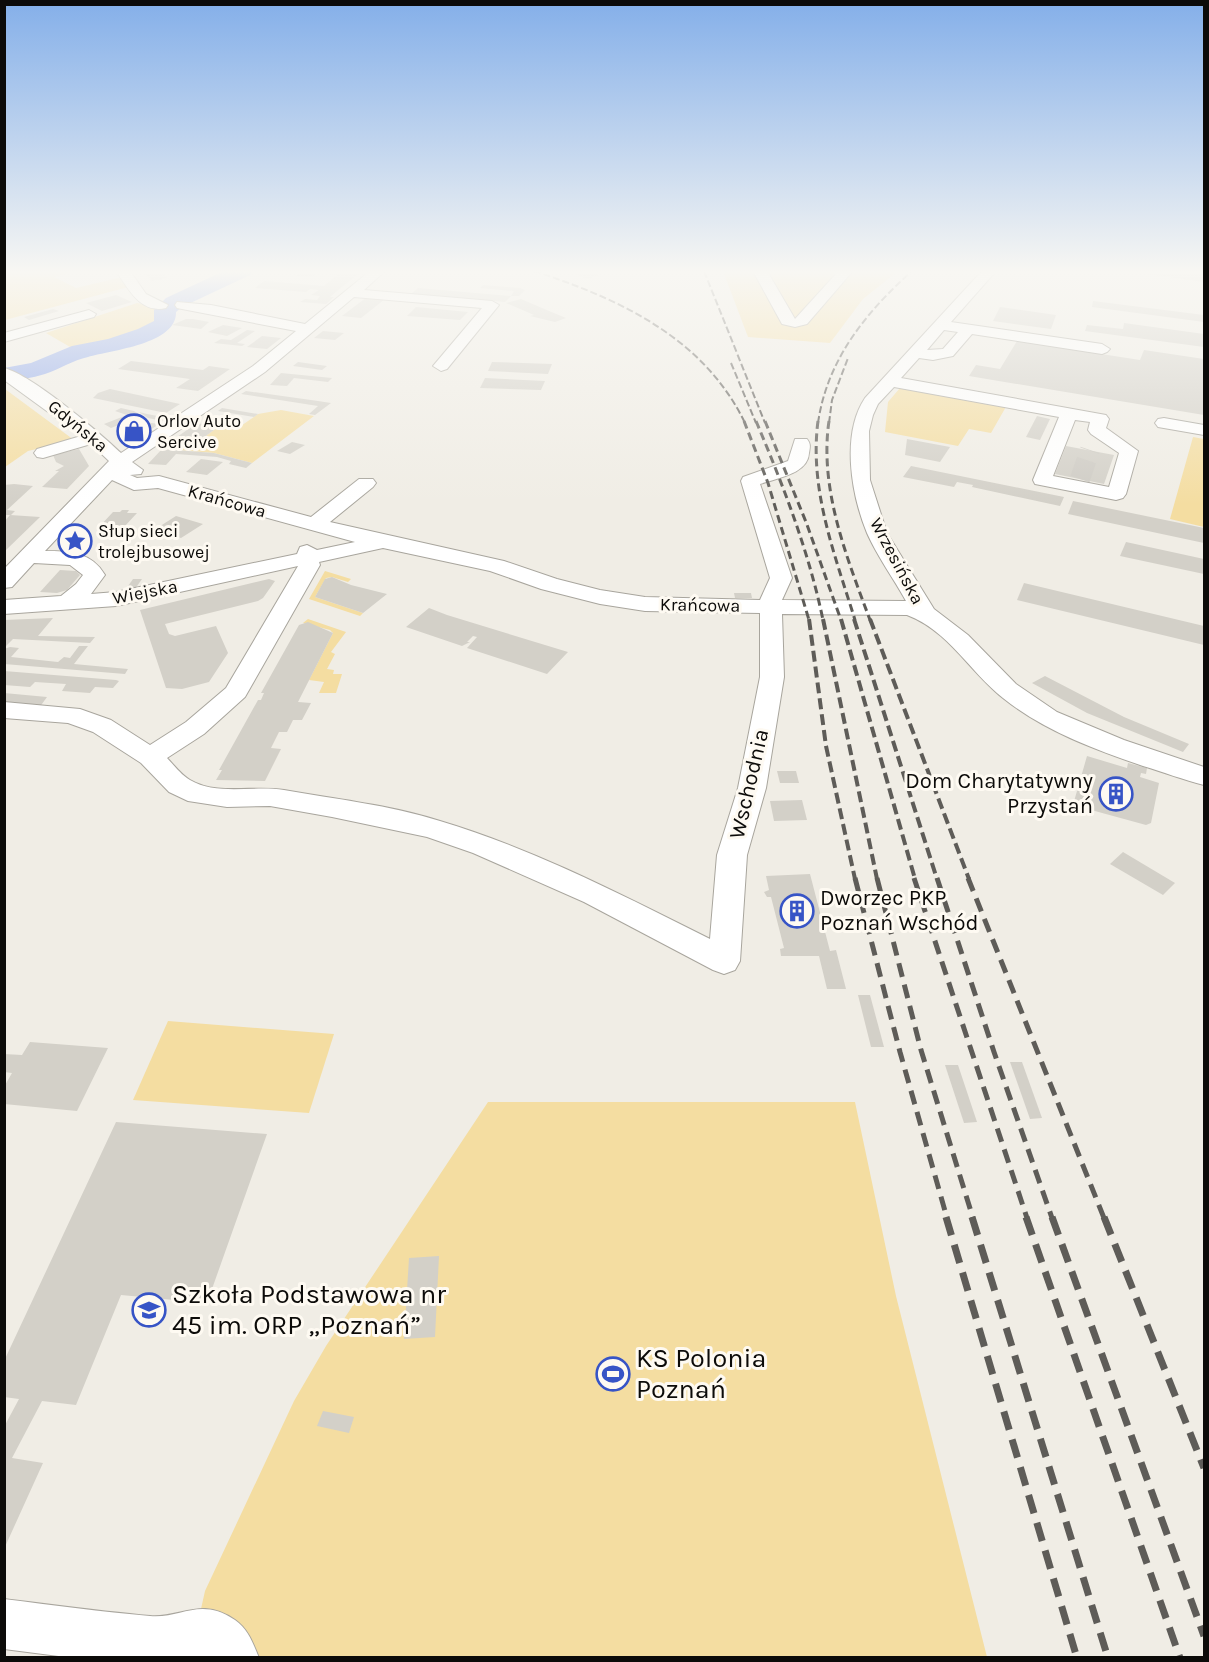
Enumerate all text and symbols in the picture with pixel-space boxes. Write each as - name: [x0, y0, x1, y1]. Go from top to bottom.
- street label: Gdyńska: [43, 395, 113, 457]
- place label: Orlov Auto Sercive: [157, 410, 241, 453]
- shop icon: Orlov Auto Sercive: [116, 413, 152, 449]
- street label: Krańcowa: [185, 479, 269, 523]
- street label: Wrzesińska: [865, 514, 929, 608]
- place label: Słup sieci trolejbusowej: [98, 520, 210, 563]
- place icon: Słup sieci trolejbusowej: [57, 523, 93, 559]
- street label: Wiejska: [111, 575, 179, 609]
- street label: Krańcowa: [660, 593, 740, 617]
- street label: Wschodnia: [724, 727, 774, 841]
- place label: Dom Charytatywny Przystań: [905, 768, 1093, 819]
- building icon: Dom Charytatywny Przystań: [1098, 776, 1134, 812]
- place label: Dworzec PKP Poznań Wschód: [820, 885, 979, 936]
- building icon: Dworzec PKP Poznań Wschód: [779, 893, 815, 929]
- place label: Szkoła Podstawowa nr 45 im. ORP „Poznań”: [172, 1278, 446, 1341]
- school or university icon: Szkoła Podstawowa nr 45 im. ORP „Poznań”: [131, 1292, 167, 1328]
- place label: KS Polonia Poznań: [636, 1342, 766, 1405]
- sports icon: KS Polonia Poznań: [595, 1356, 631, 1392]

